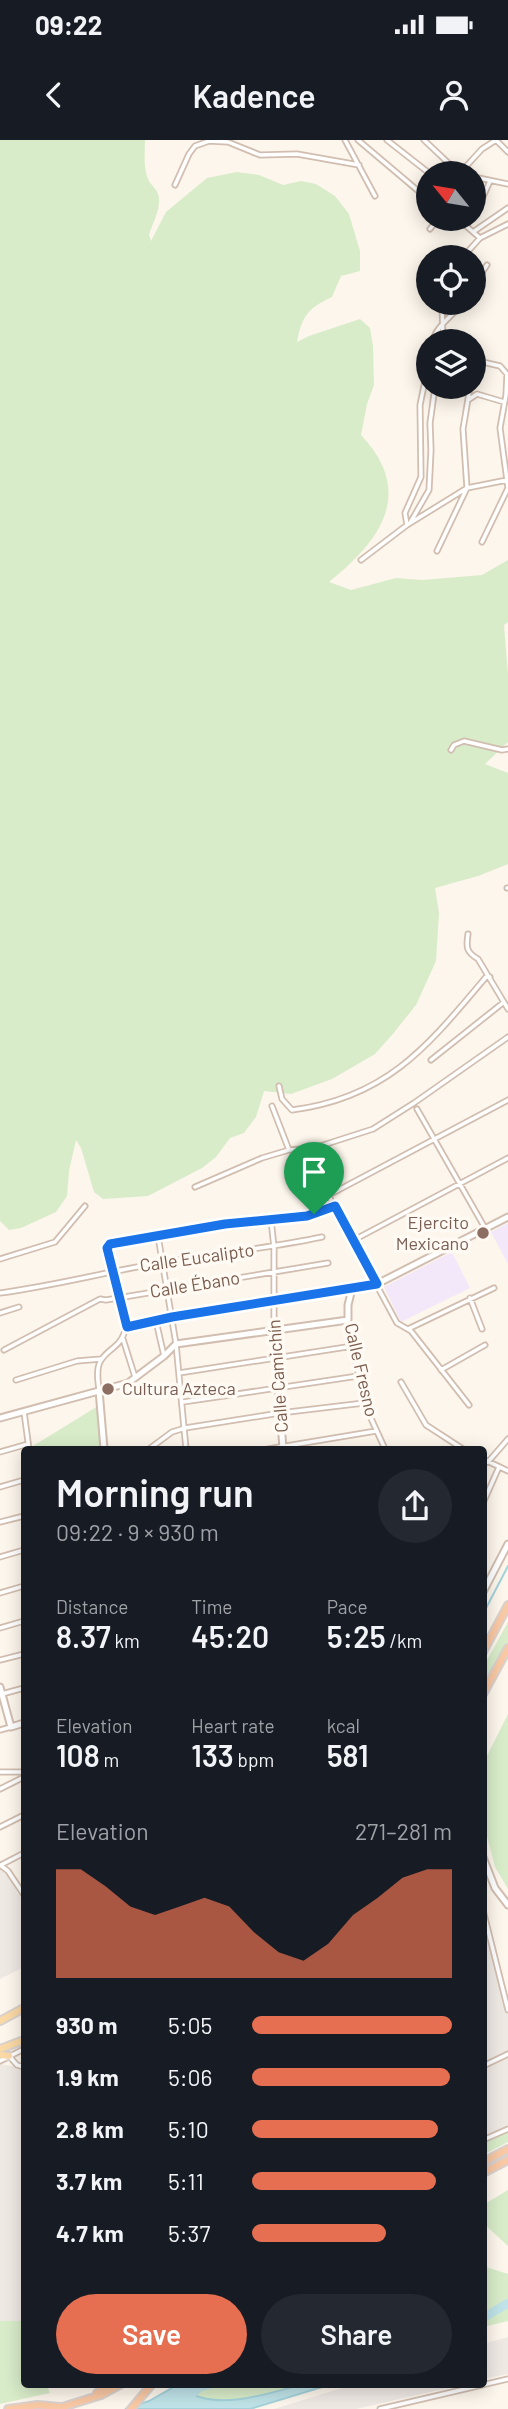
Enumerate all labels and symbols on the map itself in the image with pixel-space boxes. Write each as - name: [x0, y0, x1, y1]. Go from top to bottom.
- north arrow: [416, 161, 486, 231]
- pin: [284, 1142, 344, 1214]
- place label: Ejercito Mexicano: [396, 1211, 469, 1254]
- marker: Ejercito Mexicano: [475, 1225, 491, 1241]
- street label: Calle Eucalipto: [138, 1238, 255, 1276]
- street label: Calle Ébano: [148, 1266, 241, 1302]
- street label: Calle Camichín: [262, 1319, 292, 1433]
- street label: Calle Fresno: [341, 1321, 383, 1419]
- place label: Cultura Azteca: [122, 1377, 236, 1399]
- marker: Cultura Azteca: [100, 1381, 116, 1397]

